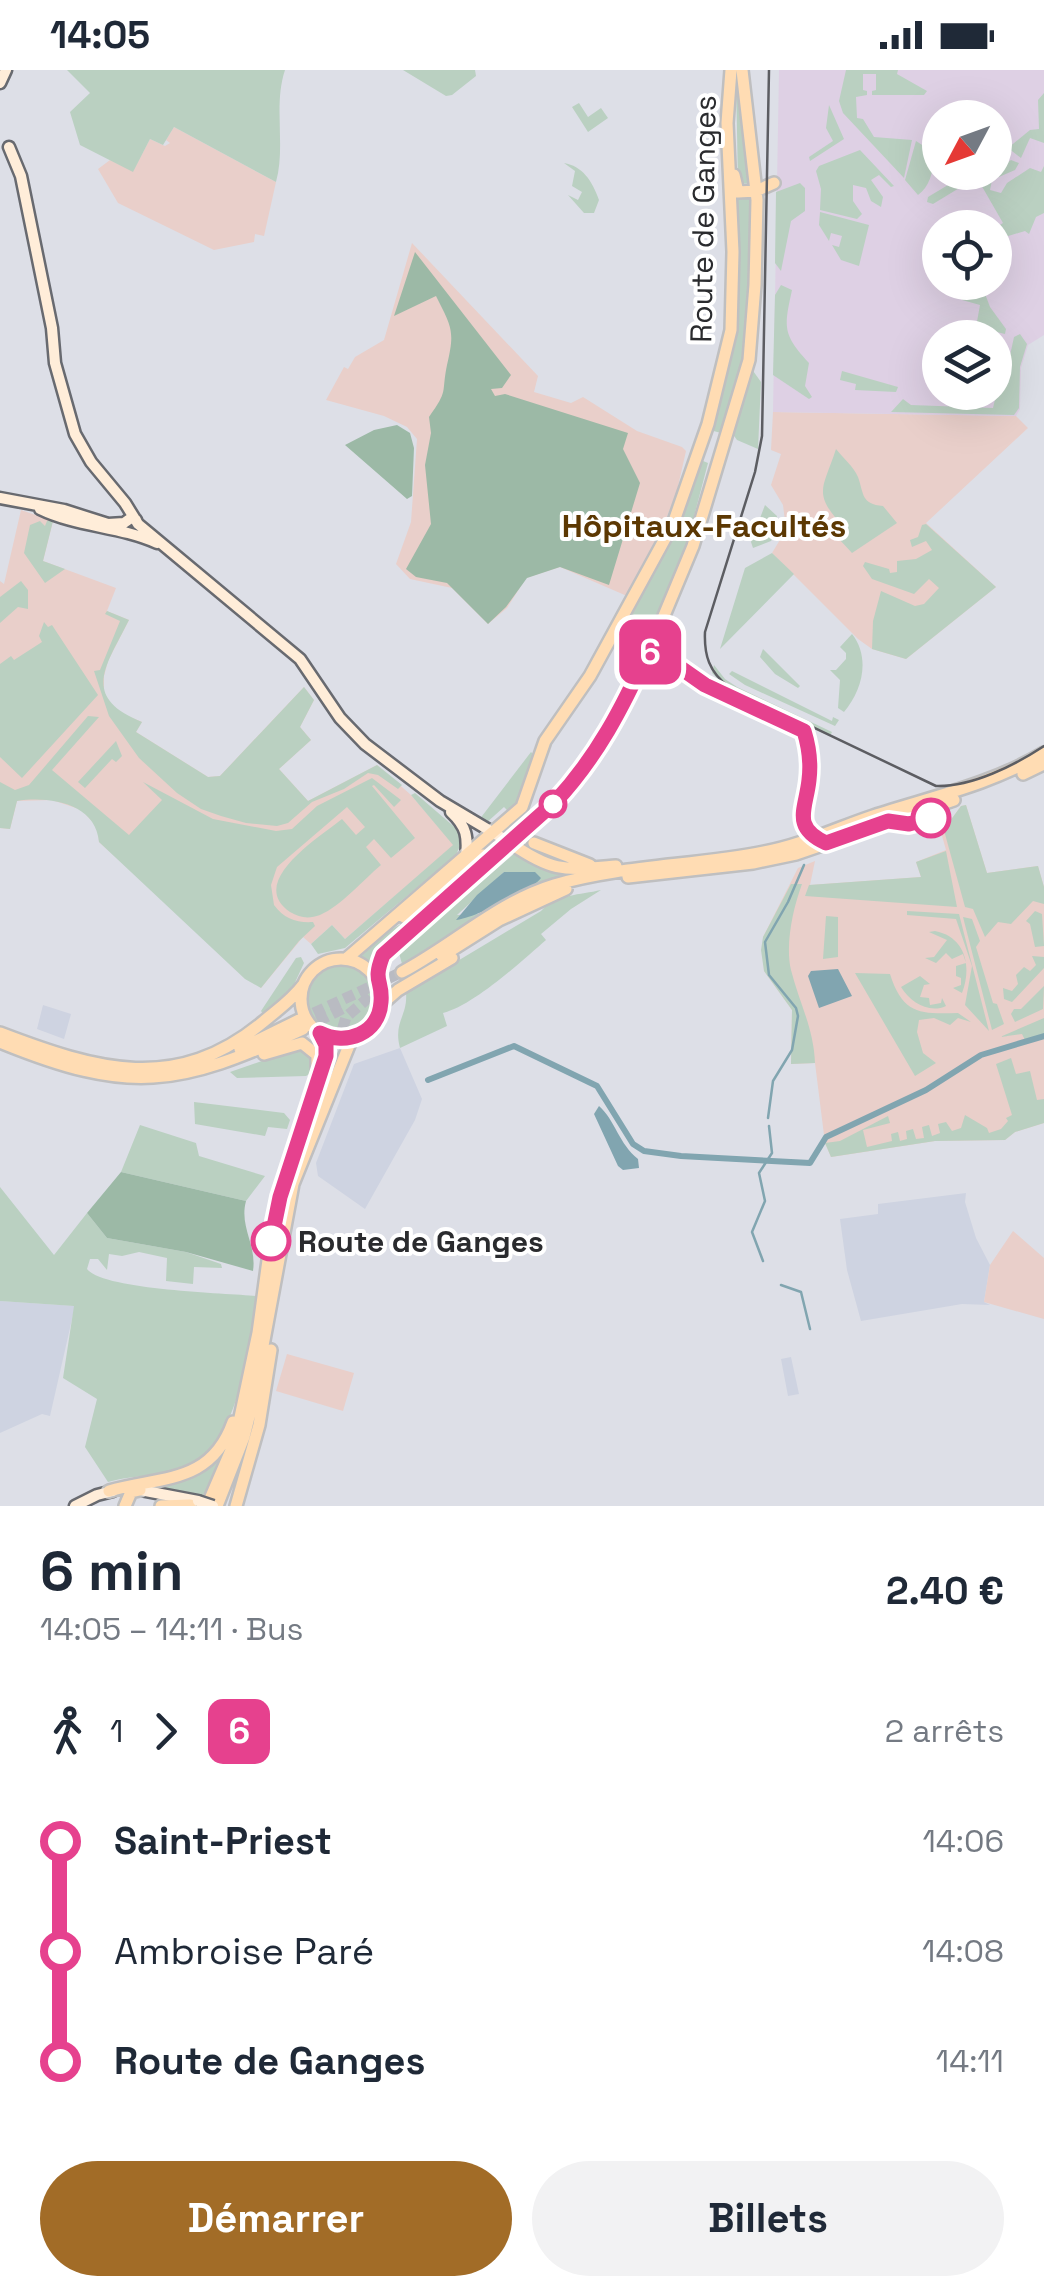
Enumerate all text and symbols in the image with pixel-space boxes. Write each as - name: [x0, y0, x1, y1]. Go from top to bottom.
- text: 14:05: [50, 11, 150, 59]
- street label: Route de Ganges: [681, 95, 725, 343]
- north arrow: [922, 100, 1012, 190]
- map controls: [922, 100, 1012, 410]
- button: locate: [922, 210, 1012, 300]
- button: layers: [922, 320, 1012, 410]
- district label: Hôpitaux-Facultés: [562, 506, 846, 546]
- line badge: 6: [618, 620, 682, 684]
- text: 6: [639, 630, 661, 674]
- unlabelled marker: [540, 791, 566, 817]
- unlabelled marker: [912, 799, 950, 837]
- marker: Route de Ganges: [252, 1222, 290, 1260]
- place label: Route de Ganges: [298, 1222, 544, 1261]
- text: 6 min: [40, 1536, 183, 1606]
- text: 2.40 €: [886, 1567, 1004, 1615]
- text: 14:05 – 14:11 · Bus: [40, 1609, 303, 1649]
- icon: walk: [40, 1704, 95, 1759]
- icon: forward: [138, 1704, 193, 1759]
- text: 6: [228, 1709, 250, 1753]
- text: 1: [110, 1711, 123, 1751]
- text: 2 arrêts: [885, 1711, 1004, 1751]
- text: Saint-Priest: [114, 1817, 332, 1865]
- text: 14:06: [922, 1821, 1004, 1861]
- text: Ambroise Paré: [114, 1927, 374, 1975]
- text: 14:08: [922, 1931, 1004, 1971]
- text: Route de Ganges: [114, 2037, 425, 2085]
- text: 14:11: [936, 2041, 1004, 2081]
- button: Démarrer: [40, 2161, 512, 2276]
- button: Billets: [532, 2161, 1004, 2276]

